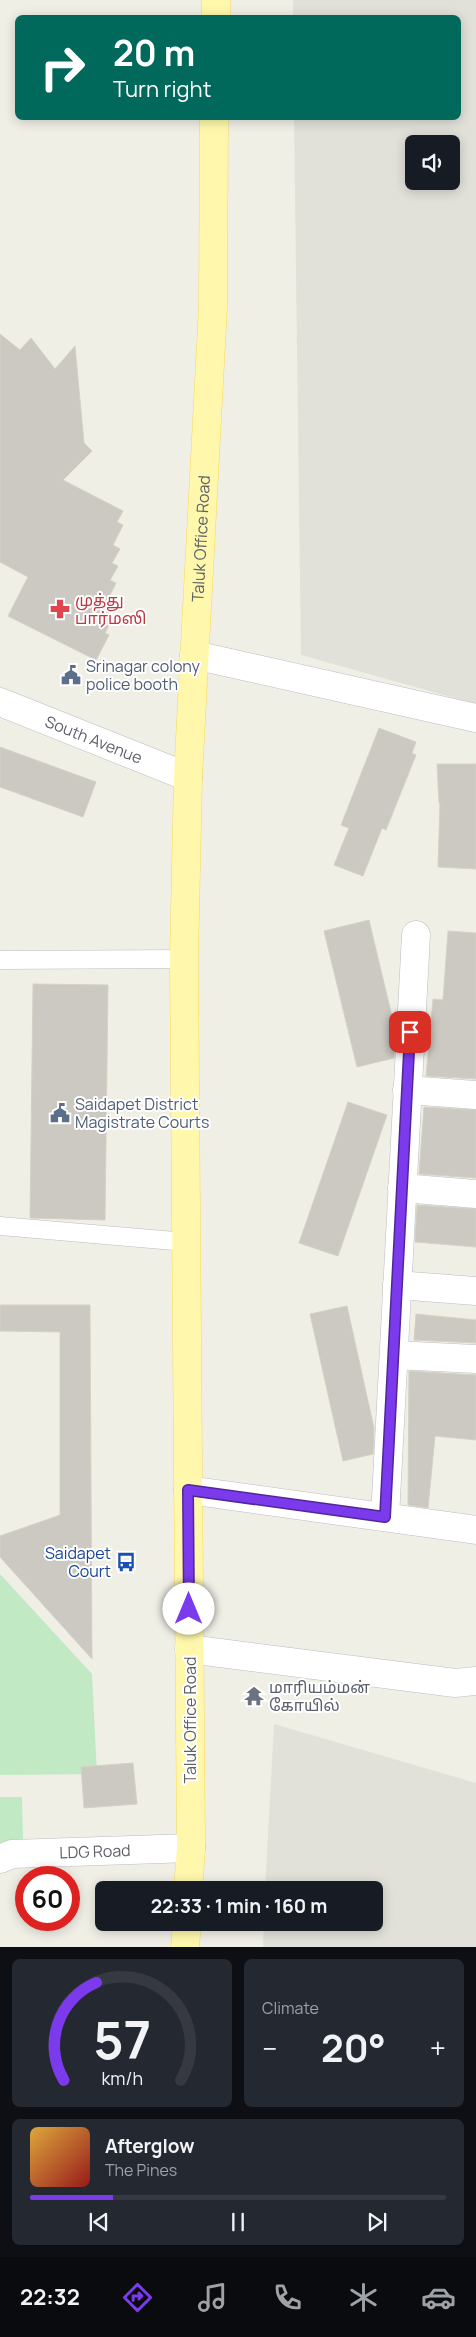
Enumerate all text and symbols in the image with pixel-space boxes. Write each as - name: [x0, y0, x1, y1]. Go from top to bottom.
- text: 20 m: [113, 29, 195, 77]
- icon: right: [30, 35, 95, 100]
- text: Turn right: [113, 74, 211, 104]
- map controls: [405, 135, 460, 190]
- button: sound: [405, 135, 460, 190]
- street label: Taluk Office Road: [186, 475, 215, 603]
- place label: முத்து பார்மஸி: [75, 589, 146, 629]
- pharmacy icon: முத்து பார்மஸி: [49, 598, 71, 620]
- place label: Srinagar colony police booth: [86, 655, 201, 695]
- public building icon: Srinagar colony police booth: [60, 664, 82, 686]
- street label: South Avenue: [42, 710, 146, 769]
- pin: [389, 1011, 431, 1053]
- icon: arrive: [396, 1018, 424, 1046]
- place label: Saidapet District Magistrate Courts: [75, 1093, 209, 1133]
- public building icon: Saidapet District Magistrate Courts: [49, 1102, 71, 1124]
- place label: Saidapet Court: [45, 1542, 111, 1582]
- bus stop icon: Saidapet Court: [115, 1551, 137, 1573]
- position arrow: [162, 1582, 214, 1634]
- street label: Taluk Office Road: [179, 1657, 201, 1783]
- place label: மாரியம்மன் கோயில்: [269, 1676, 370, 1716]
- temple icon: மாரியம்மன் கோயில்: [243, 1685, 265, 1707]
- street label: LDG Road: [59, 1839, 131, 1863]
- speed limit sign: 60: [15, 1866, 80, 1931]
- text: 22:33 · 1 min · 160 m: [151, 1893, 327, 1919]
- text: Climate: [262, 1997, 319, 2019]
- text: 57: [93, 2004, 151, 2075]
- text: 20°: [321, 2021, 386, 2073]
- text: −: [262, 2029, 277, 2067]
- text: +: [430, 2029, 446, 2067]
- text: km/h: [101, 2066, 143, 2090]
- text: Afterglow: [105, 2133, 194, 2159]
- text: The Pines: [105, 2159, 177, 2181]
- icon: previous: [85, 2208, 113, 2236]
- icon: pause: [224, 2208, 252, 2236]
- icon: next: [363, 2208, 391, 2236]
- icon: directions: [120, 2280, 155, 2315]
- icon: music: [195, 2280, 230, 2315]
- icon: phone: [270, 2280, 305, 2315]
- icon: climate: [346, 2280, 381, 2315]
- icon: car: [421, 2280, 456, 2315]
- text: 22:32: [20, 2282, 80, 2312]

